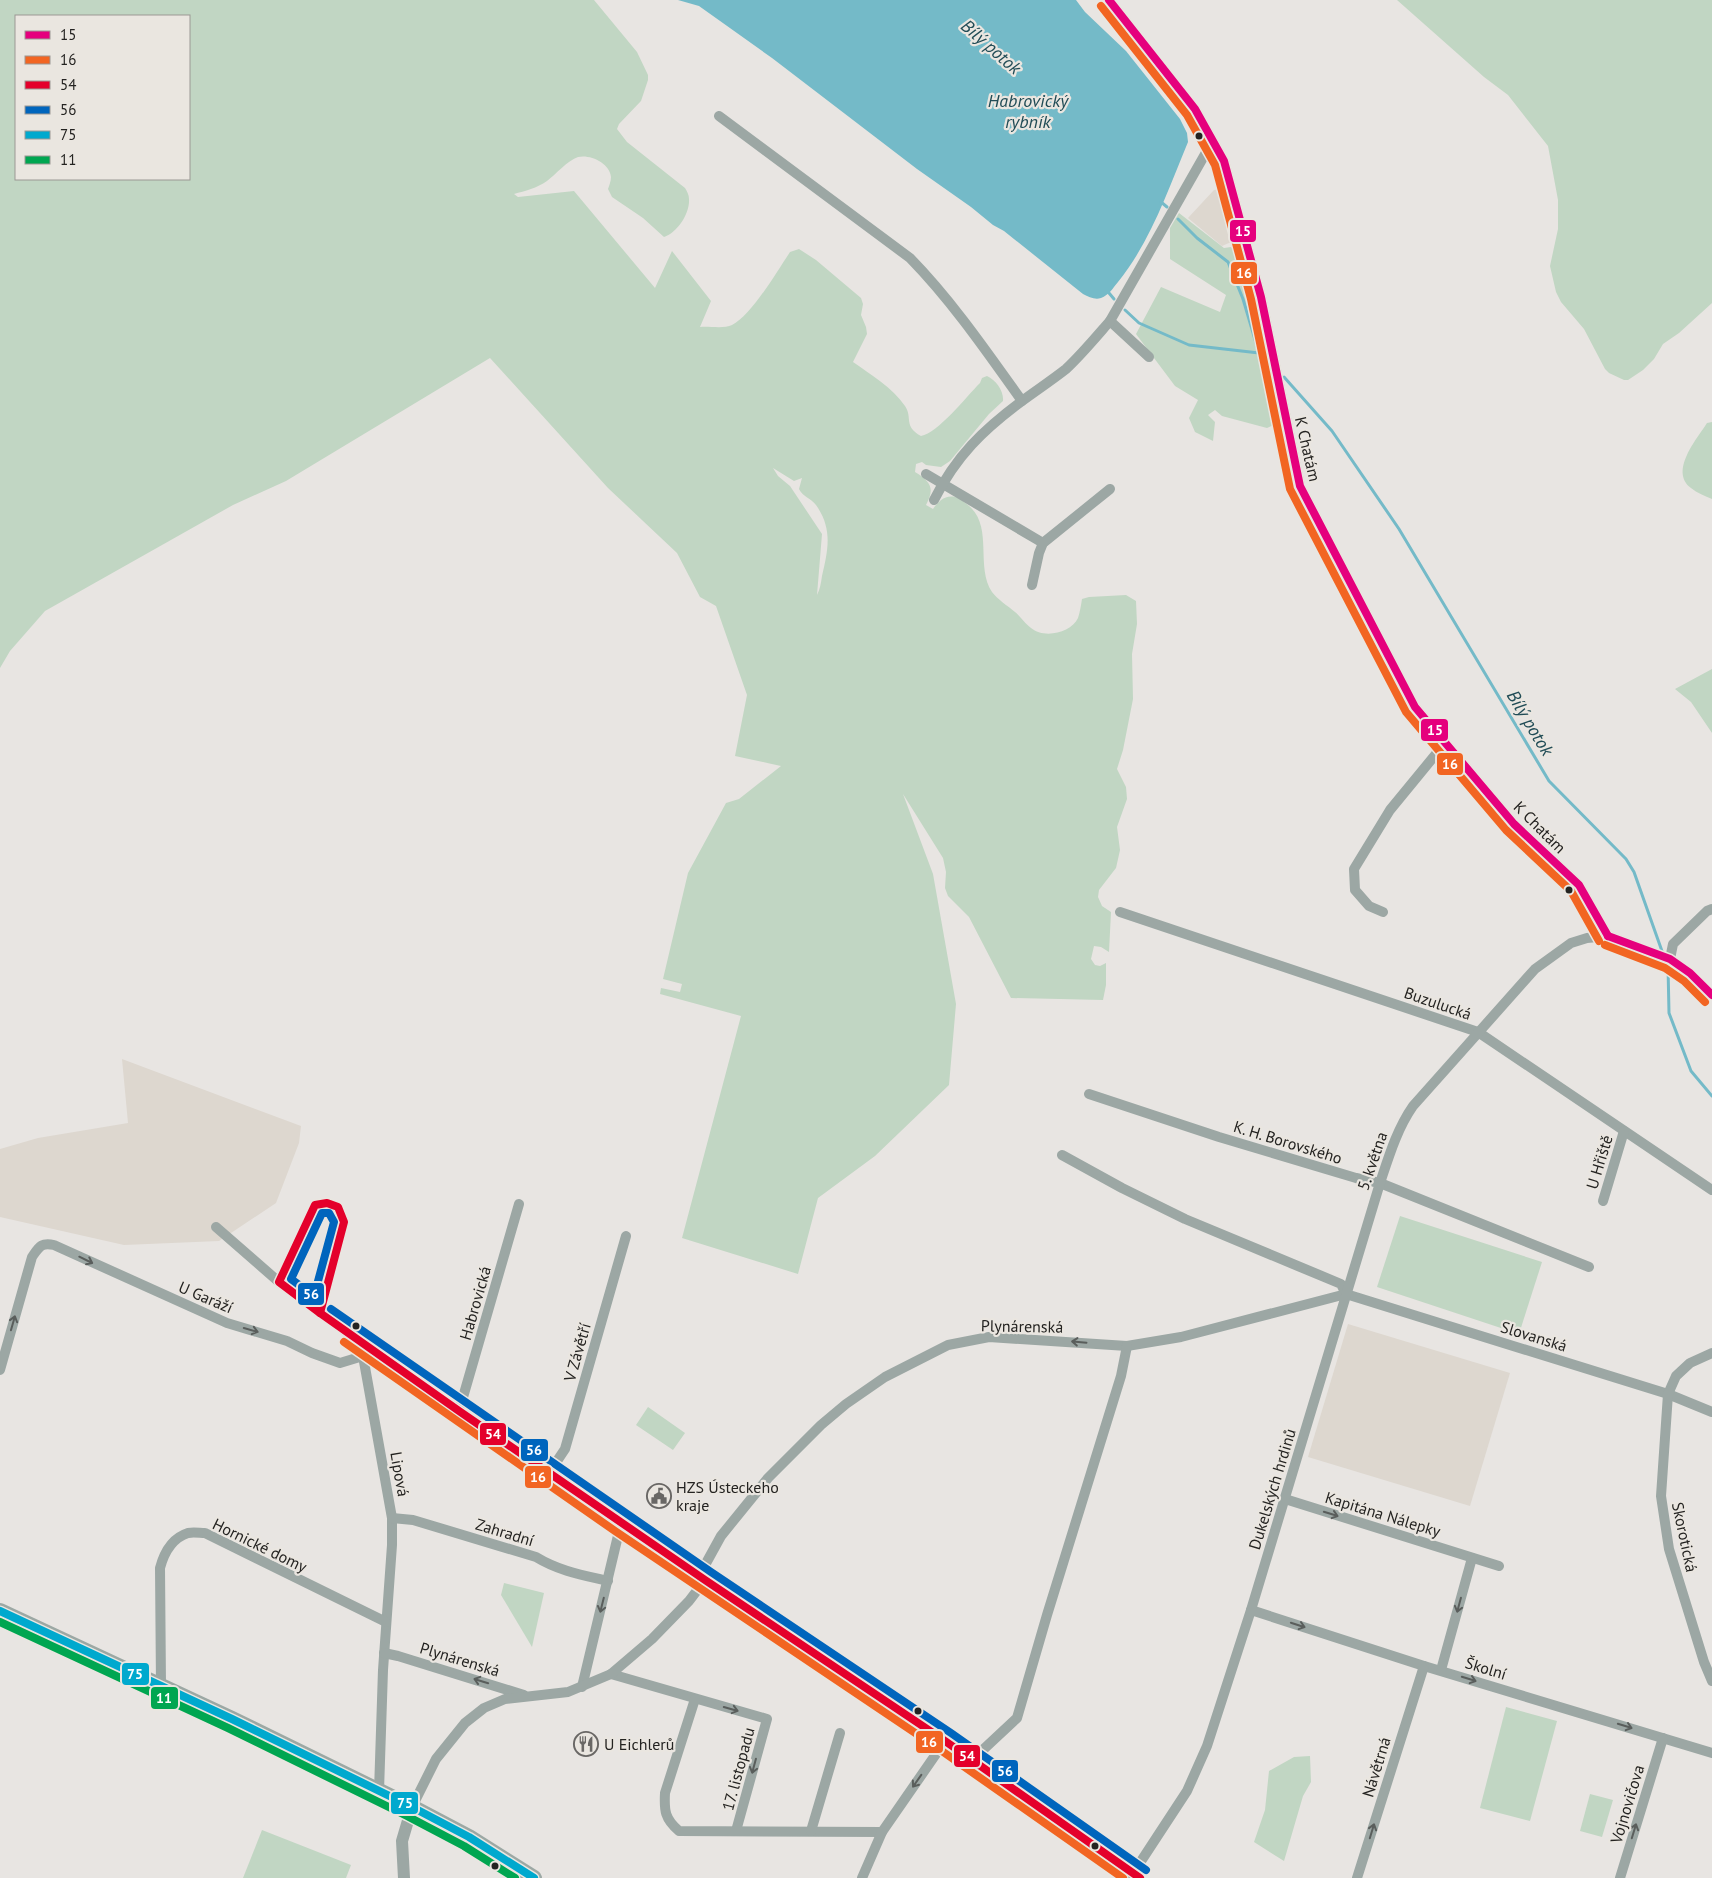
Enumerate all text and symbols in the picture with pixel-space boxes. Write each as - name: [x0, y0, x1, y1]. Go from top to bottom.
- water label: Bílý potok: [956, 14, 1027, 80]
- legend: [15, 15, 190, 180]
- text: 15: [60, 25, 76, 44]
- text: 16: [60, 50, 76, 69]
- text: 54: [60, 75, 76, 94]
- water label: Habrovický rybník: [988, 89, 1069, 133]
- text: 56: [60, 100, 76, 119]
- text: 75: [60, 125, 76, 144]
- unlabelled marker: [1194, 131, 1204, 141]
- text: 11: [60, 150, 76, 169]
- line badge: 15: [1229, 219, 1257, 243]
- text: 15: [1235, 222, 1251, 240]
- line badge: 16: [1230, 261, 1258, 285]
- text: 16: [1236, 264, 1252, 282]
- street label: K Chatám: [1291, 415, 1325, 483]
- water label: Bílý potok: [1502, 686, 1559, 761]
- line badge: 15: [1420, 718, 1449, 742]
- text: 15: [1427, 721, 1443, 739]
- line badge: 16: [1436, 752, 1464, 776]
- text: 16: [1442, 755, 1458, 773]
- street label: K Chatám: [1510, 797, 1570, 857]
- unlabelled marker: [1564, 885, 1574, 895]
- street label: Buzulucká: [1402, 982, 1474, 1024]
- street label: K. H. Borovského: [1231, 1116, 1345, 1168]
- street label: 5. května: [1353, 1129, 1391, 1193]
- street label: U Hřiště: [1581, 1133, 1617, 1191]
- one-way arrow: [78, 1255, 93, 1265]
- street label: Habrovická: [455, 1264, 495, 1342]
- street label: U Garáží: [176, 1277, 236, 1317]
- line badge: 56: [297, 1282, 325, 1306]
- text: 56: [303, 1285, 319, 1303]
- one-way arrow: [9, 1315, 18, 1331]
- street label: Plynárenská: [981, 1315, 1063, 1337]
- street label: Slovanská: [1498, 1316, 1570, 1356]
- street label: V Závětří: [559, 1320, 595, 1385]
- unlabelled marker: [351, 1321, 361, 1331]
- one-way arrow: [243, 1326, 259, 1336]
- one-way arrow: [1071, 1337, 1087, 1347]
- line badge: 54: [479, 1422, 507, 1446]
- text: 54: [485, 1425, 501, 1443]
- street label: Dukelských hrdinů: [1244, 1426, 1300, 1552]
- line badge: 56: [520, 1438, 549, 1462]
- text: 56: [526, 1441, 542, 1459]
- street label: Lipová: [386, 1450, 414, 1498]
- line badge: 16: [524, 1465, 552, 1489]
- text: 16: [530, 1468, 546, 1486]
- place label: HZS Ústeckeho kraje: [676, 1477, 779, 1515]
- public building icon: HZS Ústeckeho kraje: [646, 1483, 672, 1509]
- street label: Kapitána Nálepky: [1323, 1487, 1444, 1541]
- street label: Skorotická: [1668, 1500, 1702, 1574]
- one-way arrow: [1323, 1510, 1338, 1519]
- street label: Hornické domy: [210, 1514, 311, 1577]
- street label: Zahradní: [473, 1514, 537, 1550]
- one-way arrow: [597, 1596, 606, 1612]
- one-way arrow: [1454, 1597, 1463, 1613]
- one-way arrow: [1289, 1621, 1305, 1630]
- street label: Plynárenská: [418, 1637, 502, 1681]
- street label: Školní: [1463, 1652, 1509, 1684]
- line badge: 75: [121, 1662, 150, 1686]
- text: 75: [127, 1665, 143, 1683]
- one-way arrow: [1461, 1675, 1477, 1684]
- one-way arrow: [473, 1676, 489, 1686]
- line badge: 11: [150, 1686, 179, 1710]
- text: 11: [156, 1689, 172, 1707]
- one-way arrow: [723, 1704, 739, 1714]
- unlabelled marker: [913, 1706, 923, 1716]
- one-way arrow: [1616, 1722, 1632, 1732]
- street label: 17. listopadu: [717, 1725, 759, 1813]
- line badge: 16: [915, 1730, 944, 1754]
- restaurant icon: U Eichlerů: [573, 1731, 599, 1757]
- text: 16: [921, 1733, 937, 1751]
- place label: U Eichlerů: [604, 1734, 674, 1754]
- street label: Návětrná: [1357, 1734, 1395, 1800]
- line badge: 54: [953, 1744, 981, 1768]
- text: 54: [959, 1747, 975, 1765]
- one-way arrow: [749, 1758, 758, 1774]
- line badge: 56: [991, 1759, 1019, 1783]
- text: 56: [997, 1762, 1013, 1780]
- street label: Vojnovičova: [1605, 1762, 1648, 1847]
- one-way arrow: [912, 1774, 922, 1788]
- line badge: 75: [390, 1791, 419, 1815]
- text: 75: [397, 1794, 413, 1812]
- one-way arrow: [1368, 1824, 1377, 1840]
- one-way arrow: [1630, 1824, 1640, 1840]
- unlabelled marker: [1090, 1841, 1100, 1851]
- unlabelled marker: [490, 1861, 500, 1871]

